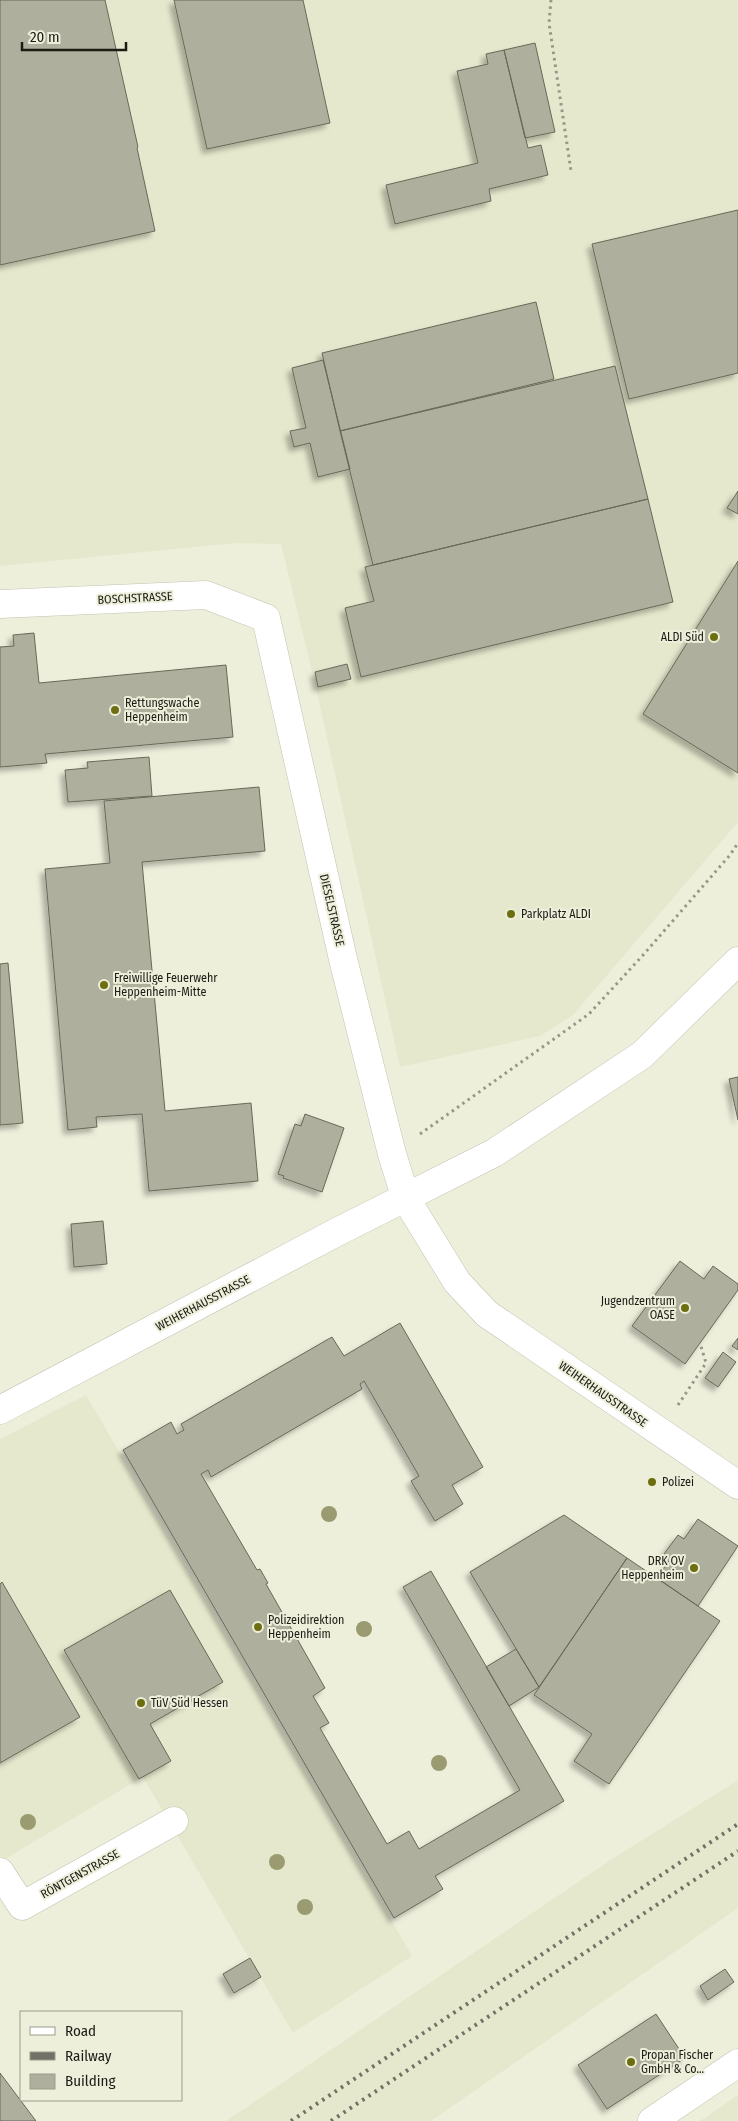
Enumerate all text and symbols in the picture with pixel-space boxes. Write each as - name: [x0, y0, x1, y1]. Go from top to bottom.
- scale bar: [22, 20, 126, 52]
- text: 20 m: [30, 28, 60, 46]
- street label: BOSCHSTRASSE: [97, 589, 173, 607]
- place label: ALDI Süd: [661, 630, 704, 644]
- marker: ALDI Süd: [708, 631, 720, 643]
- place label: Rettungswache Heppenheim: [125, 696, 199, 724]
- marker: Rettungswache Heppenheim: [109, 704, 121, 716]
- street label: DIESELSTRASSE: [317, 872, 347, 948]
- place label: Parkplatz ALDI: [521, 907, 591, 921]
- marker: Parkplatz ALDI: [505, 908, 517, 920]
- place label: Freiwillige Feuerwehr Heppenheim-Mitte: [114, 971, 218, 999]
- marker: Freiwillige Feuerwehr Heppenheim-Mitte: [98, 979, 110, 991]
- street label: WEIHERHAUSSTRASSE: [153, 1272, 253, 1334]
- place label: Jugendzentrum OASE: [601, 1294, 675, 1322]
- marker: Jugendzentrum OASE: [679, 1302, 691, 1314]
- street label: WEIHERHAUSSTRASSE: [556, 1358, 650, 1430]
- place label: Polizei: [662, 1475, 694, 1489]
- marker: Polizei: [646, 1476, 658, 1488]
- place label: DRK OV Heppenheim: [621, 1554, 685, 1582]
- marker: DRK OV Heppenheim: [688, 1562, 700, 1574]
- place label: Polizeidirektion Heppenheim: [268, 1613, 344, 1641]
- marker: Polizeidirektion Heppenheim: [252, 1621, 264, 1633]
- place label: TüV Süd Hessen: [151, 1696, 228, 1710]
- marker: TüV Süd Hessen: [135, 1697, 147, 1709]
- street label: RÖNTGENSTRASSE: [37, 1845, 122, 1901]
- legend: [20, 2011, 182, 2101]
- text: Road: [65, 2022, 96, 2040]
- text: Railway: [65, 2047, 112, 2065]
- place label: Propan Fischer GmbH & Co...: [641, 2048, 714, 2076]
- marker: Propan Fischer GmbH & Co...: [625, 2056, 637, 2068]
- text: Building: [65, 2072, 116, 2090]

